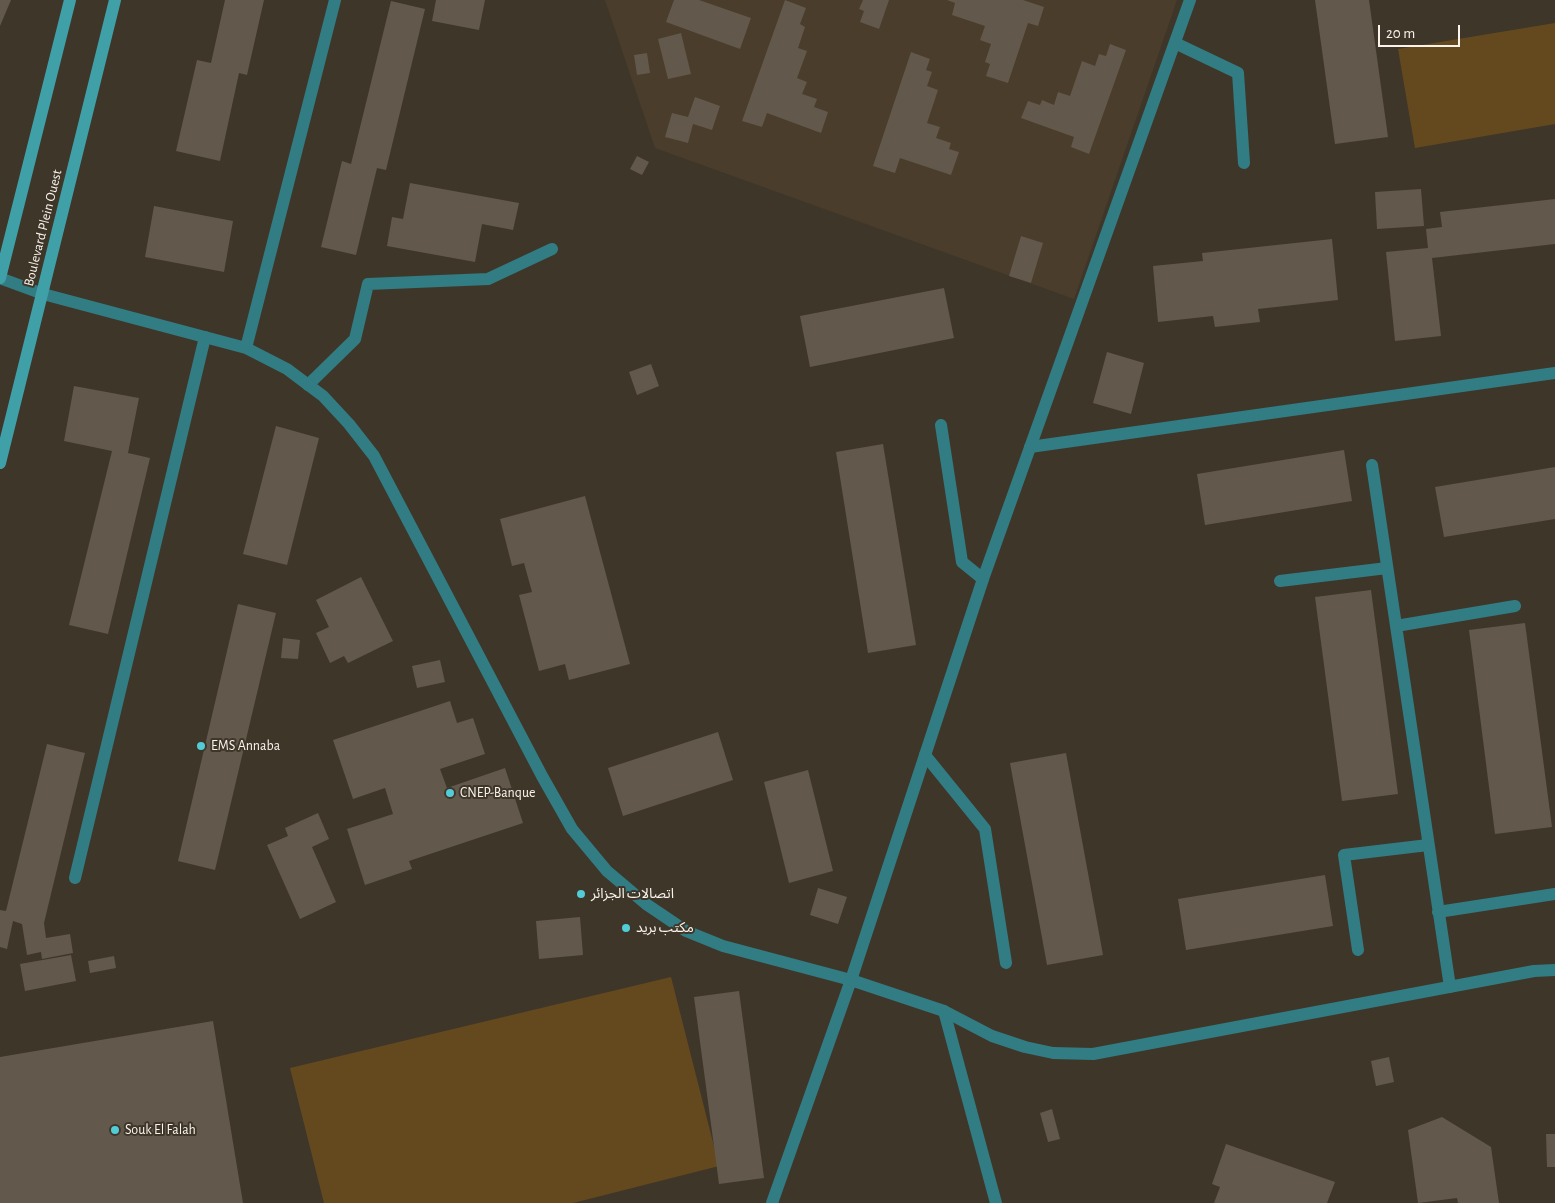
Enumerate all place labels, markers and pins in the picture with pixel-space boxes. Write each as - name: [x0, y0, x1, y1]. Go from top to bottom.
- place label: EMS Annaba: [211, 738, 280, 754]
- marker: EMS Annaba: [195, 740, 207, 752]
- place label: CNEP-Banque: [460, 785, 536, 801]
- marker: CNEP-Banque: [444, 787, 456, 799]
- place label: اتصالات الجزائر: [591, 886, 674, 902]
- marker: اتصالات الجزائر: [575, 888, 587, 900]
- place label: مكتب بريد: [636, 920, 694, 936]
- marker: مكتب بريد: [620, 922, 632, 934]
- place label: Souk El Falah: [125, 1122, 196, 1138]
- marker: Souk El Falah: [109, 1124, 121, 1136]

